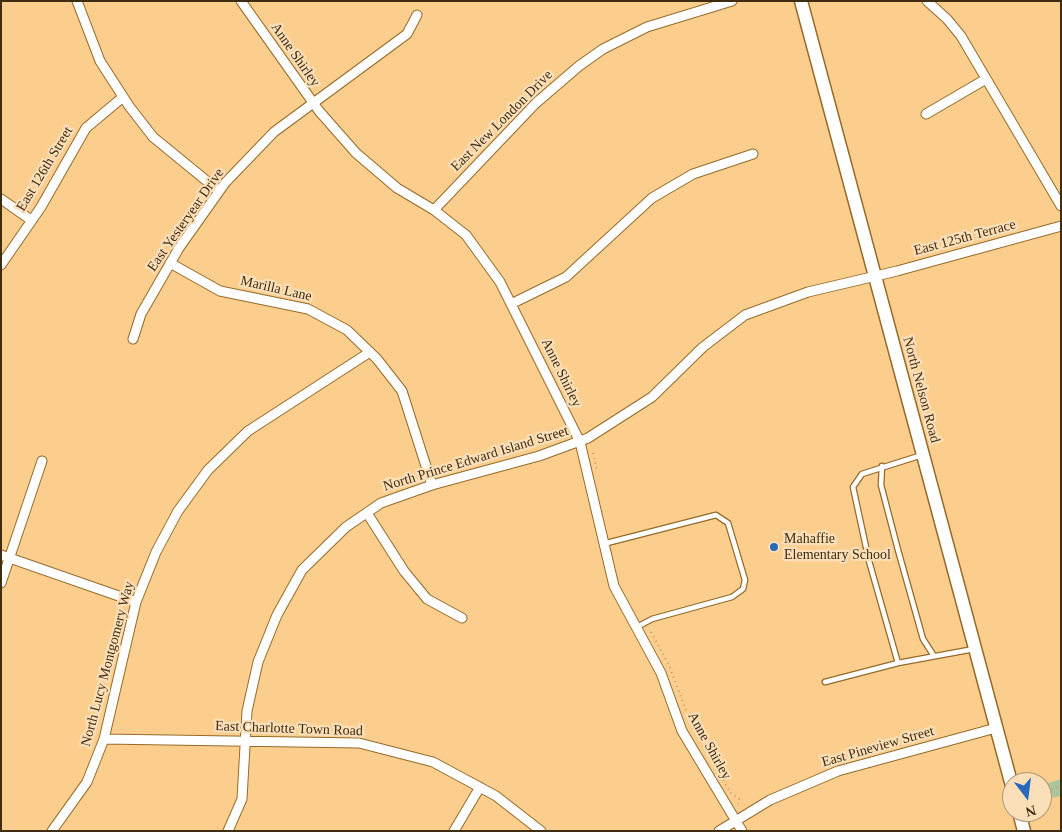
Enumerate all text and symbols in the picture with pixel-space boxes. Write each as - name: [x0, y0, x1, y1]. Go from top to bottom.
- street label: Anne Shirley: [267, 20, 323, 90]
- street label: East New London Drive: [448, 67, 556, 175]
- street label: East 126th Street: [13, 124, 77, 214]
- street label: East Yesteryear Drive: [144, 165, 228, 275]
- street label: East 125th Terrace: [912, 216, 1018, 260]
- street label: Marilla Lane: [239, 273, 313, 305]
- street label: North Nelson Road: [899, 335, 943, 445]
- street label: Anne Shirley: [537, 336, 585, 410]
- street label: North Prince Edward Island Street: [381, 423, 571, 495]
- place label: Mahaffie Elementary School: [784, 531, 891, 564]
- marker: Mahaffie Elementary School: [768, 541, 780, 553]
- street label: North Lucy Montgomery Way: [78, 580, 138, 748]
- street label: Anne Shirley: [684, 709, 734, 783]
- street label: East Charlotte Town Road: [215, 718, 363, 740]
- street label: East Pineview Street: [820, 723, 936, 771]
- north arrow: [1002, 772, 1052, 822]
- text: N: [1024, 802, 1038, 820]

